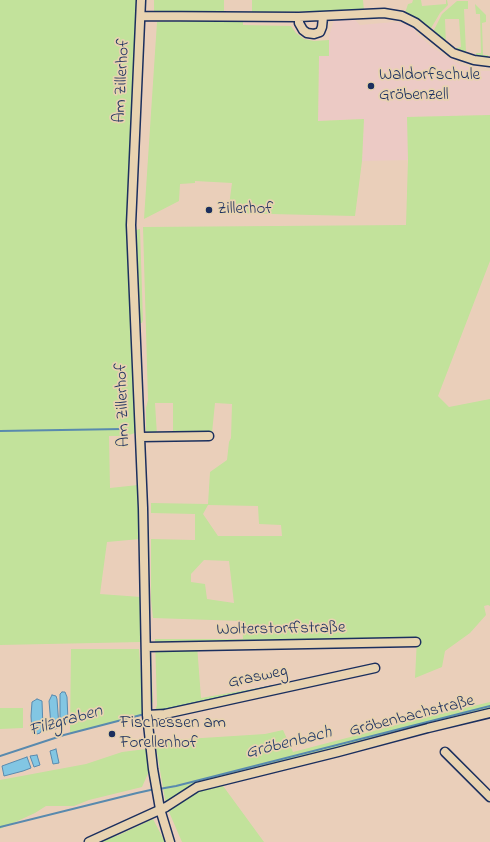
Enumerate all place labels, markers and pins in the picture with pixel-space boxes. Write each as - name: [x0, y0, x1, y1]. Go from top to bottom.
- place label: Waldorfschule Gröbenzell: [379, 66, 480, 106]
- marker: Waldorfschule Gröbenzell: [366, 81, 376, 91]
- place label: Zillerhof: [217, 200, 273, 220]
- marker: Zillerhof: [204, 205, 214, 215]
- place label: Fischessen am Forellenhof: [120, 714, 226, 754]
- marker: Fischessen am Forellenhof: [107, 729, 117, 739]

